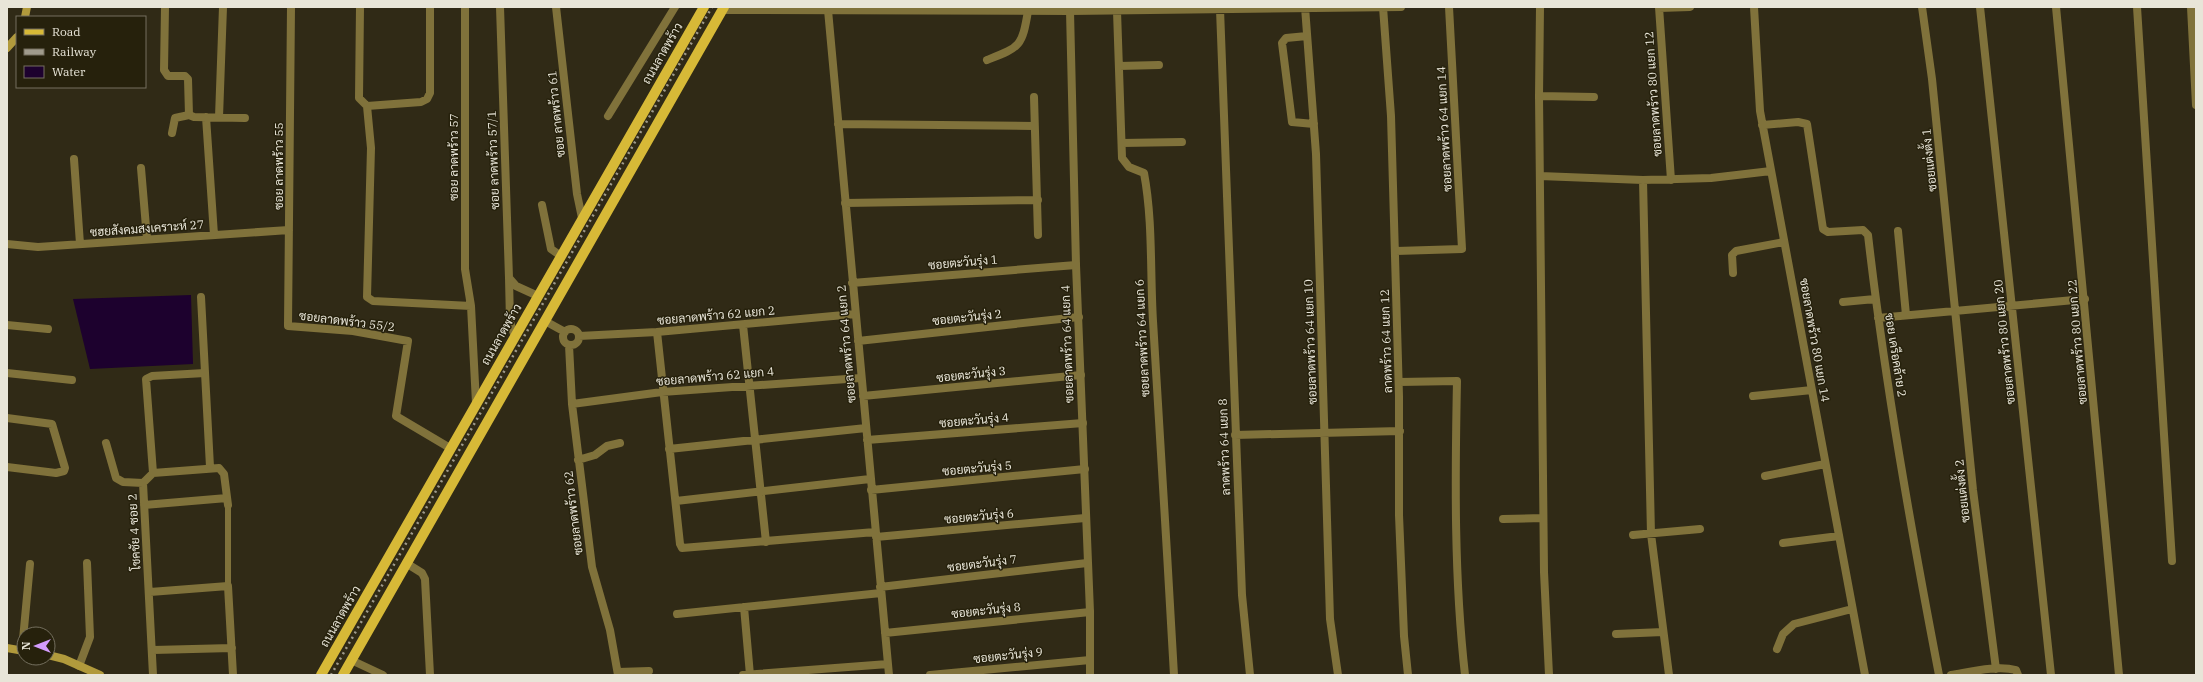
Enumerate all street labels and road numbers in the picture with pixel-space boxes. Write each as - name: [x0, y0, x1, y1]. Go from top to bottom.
- street label: ถนนลาดพร้าว: [638, 20, 686, 86]
- street label: ซอยลาดพร้าว 80 แยก 12: [1641, 31, 1665, 157]
- street label: ซอยลาดพร้าว 64 แยก 14: [1433, 66, 1455, 192]
- street label: ซอย ลาดพร้าว 61: [544, 70, 568, 158]
- street label: ซอย ลาดพร้าว 57/1: [484, 110, 502, 210]
- street label: ซอย ลาดพร้าว 57: [446, 113, 461, 201]
- street label: ซอย ลาดพร้าว 55: [271, 122, 286, 210]
- street label: ซอยแต่งตั้ง 1: [1916, 128, 1940, 193]
- street label: ซฮยสังคมสงเคราะห์ 27: [89, 217, 205, 239]
- street label: ซอยตะวันรุ่ง 1: [927, 251, 999, 275]
- street label: ซอยลาดพร้าว 80 แยก 14: [1797, 277, 1833, 403]
- street label: ซอยลาดพร้าว 64 แยก 6: [1131, 279, 1153, 397]
- street label: ซอยลาดพร้าว 64 แยก 10: [1300, 279, 1320, 405]
- street label: ซอยลาดพร้าว 80 แยก 20: [1990, 279, 2018, 405]
- street label: ซอยลาดพร้าว 80 แยก 22: [2064, 279, 2090, 405]
- street label: ซอยลาดพร้าว 64 แยก 2: [833, 284, 859, 404]
- street label: ซอยลาดพร้าว 64 แยก 4: [1057, 285, 1077, 403]
- street label: ลาดพร้าว 64 แยก 12: [1377, 289, 1395, 393]
- street label: ถนนลาดพร้าว: [477, 301, 525, 367]
- street label: ซอยลาดพร้าว 62 แยก 2: [656, 302, 776, 328]
- street label: ซอยตะวันรุ่ง 2: [931, 306, 1003, 330]
- street label: ซอยลาดพร้าว 55/2: [298, 308, 396, 334]
- street label: ซอย เครือคล้าย 2: [1882, 312, 1910, 398]
- street label: ซอยลาดพร้าว 62 แยก 4: [655, 363, 775, 389]
- street label: ซอยตะวันรุ่ง 3: [935, 363, 1007, 387]
- street label: ลาดพร้าว 64 แยก 8: [1215, 398, 1233, 496]
- street label: ซอยตะวันรุ่ง 4: [938, 409, 1010, 433]
- street label: ซอยตะวันรุ่ง 5: [941, 457, 1013, 481]
- street label: ซอยแต่งตั้ง 2: [1949, 459, 1973, 524]
- street label: ซอยลาดพร้าว 62: [560, 470, 586, 556]
- street label: โชคชัย 4 ซอย 2: [124, 493, 144, 572]
- street label: ซอยตะวันรุ่ง 6: [943, 505, 1015, 529]
- street label: ซอยตะวันรุ่ง 7: [946, 551, 1018, 577]
- street label: ถนนลาดพร้าว: [316, 583, 364, 649]
- street label: ซอยตะวันรุ่ง 8: [950, 599, 1022, 623]
- street label: ซอยตะวันรุ่ง 9: [972, 644, 1044, 668]

